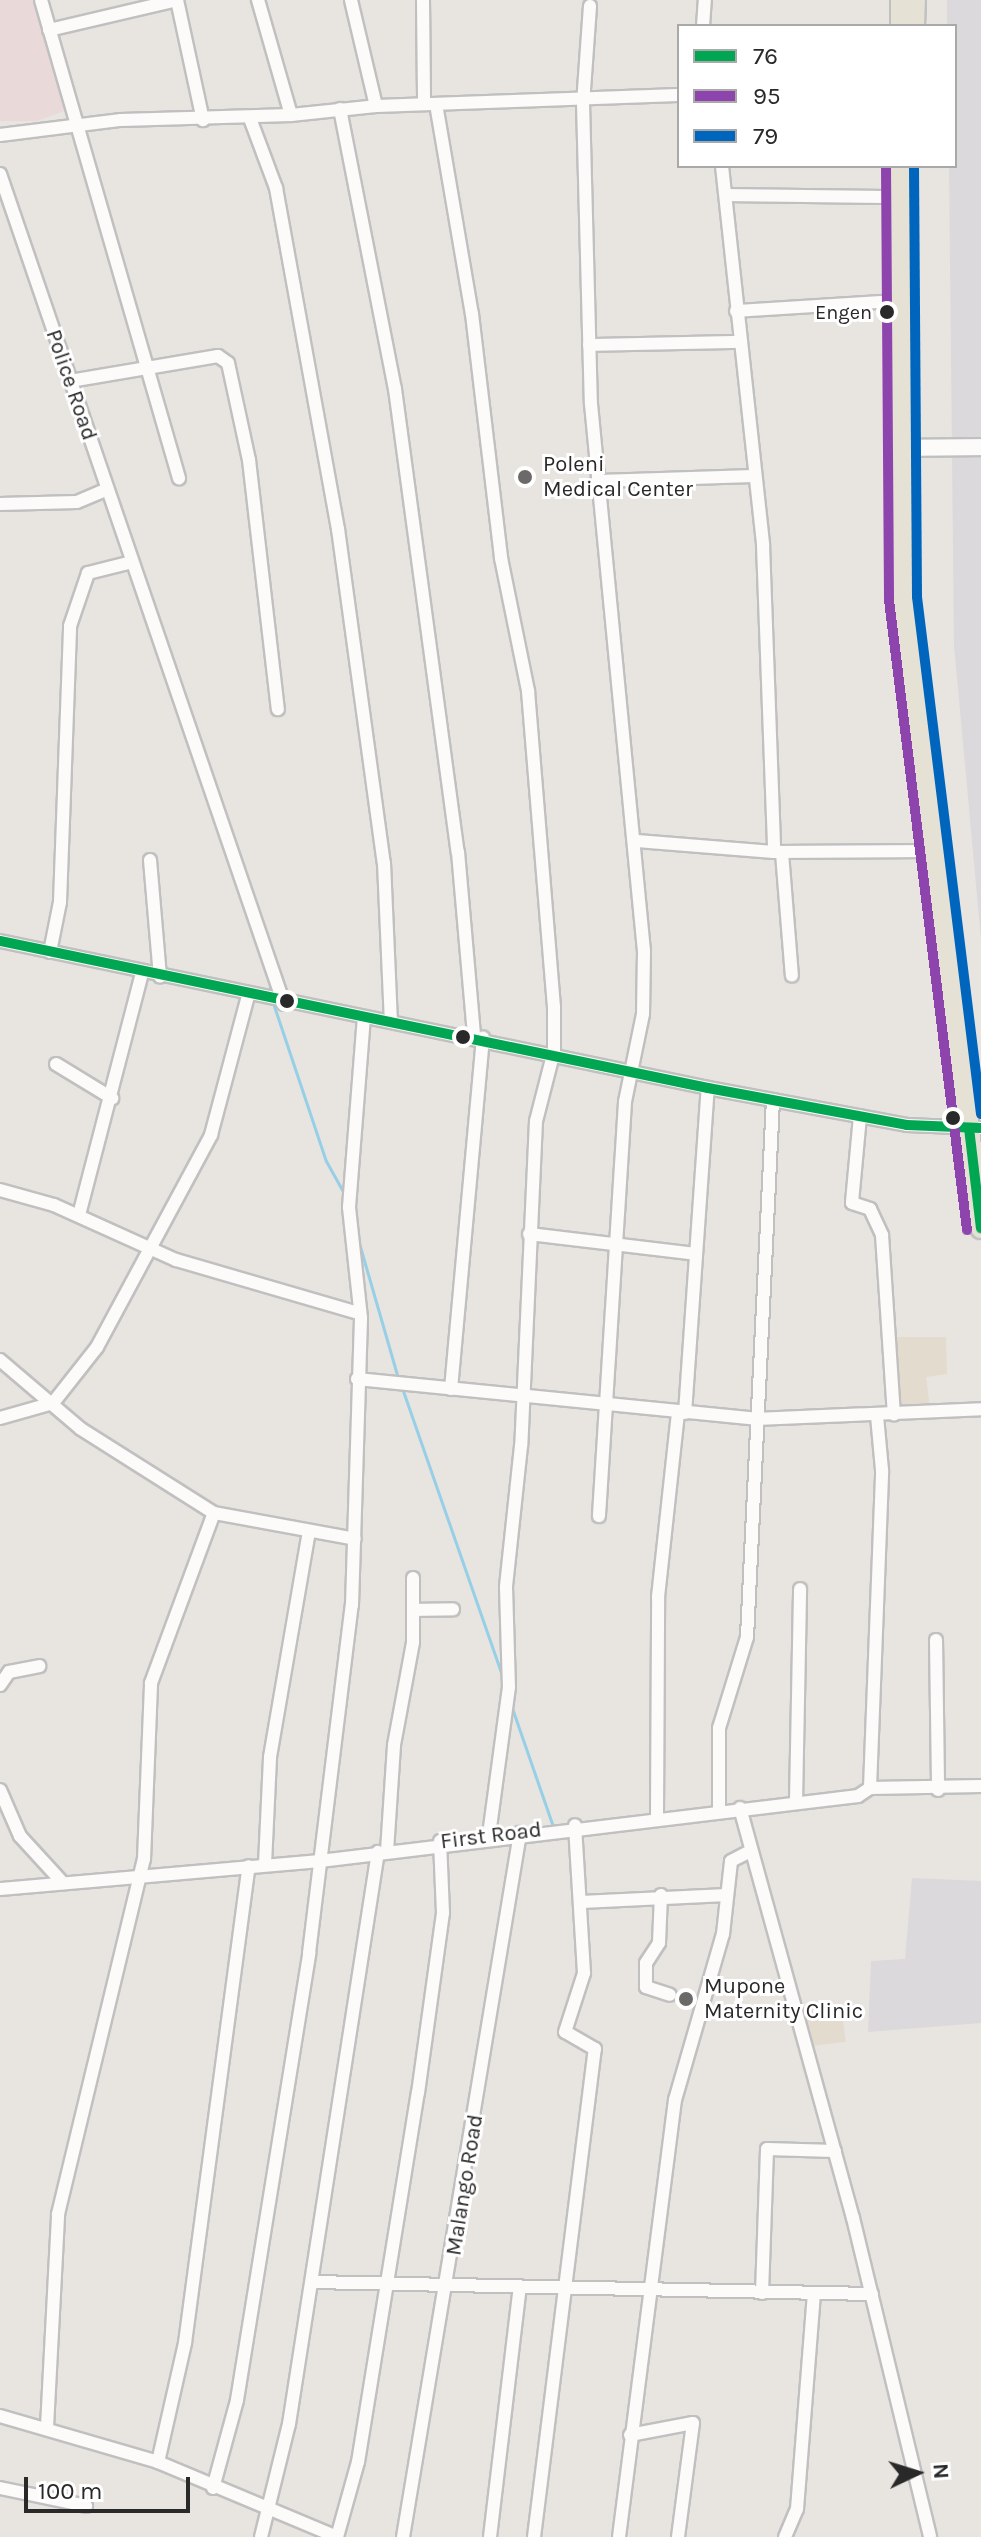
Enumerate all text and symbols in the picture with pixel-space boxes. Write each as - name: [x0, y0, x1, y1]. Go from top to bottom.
- legend: [677, 24, 957, 168]
- text: 76: [753, 42, 778, 70]
- text: 95: [753, 82, 780, 110]
- text: 79: [753, 122, 778, 150]
- place label: Engen: [815, 300, 872, 324]
- marker: Engen: [879, 304, 895, 320]
- street label: Police Road: [40, 326, 102, 444]
- place label: Poleni Medical Center: [543, 451, 693, 502]
- marker: Poleni Medical Center: [514, 466, 536, 488]
- unlabelled marker: [279, 993, 295, 1009]
- unlabelled marker: [455, 1029, 471, 1045]
- unlabelled marker: [945, 1110, 961, 1126]
- street label: First Road: [439, 1817, 543, 1855]
- place label: Mupone Maternity Clinic: [704, 1973, 863, 2024]
- marker: Mupone Maternity Clinic: [675, 1988, 697, 2010]
- street label: Malango Road: [441, 2113, 489, 2257]
- north arrow: [877, 2433, 957, 2513]
- scale bar: [28, 2461, 194, 2511]
- text: N: [927, 2463, 954, 2480]
- text: 100 m: [38, 2477, 103, 2505]

